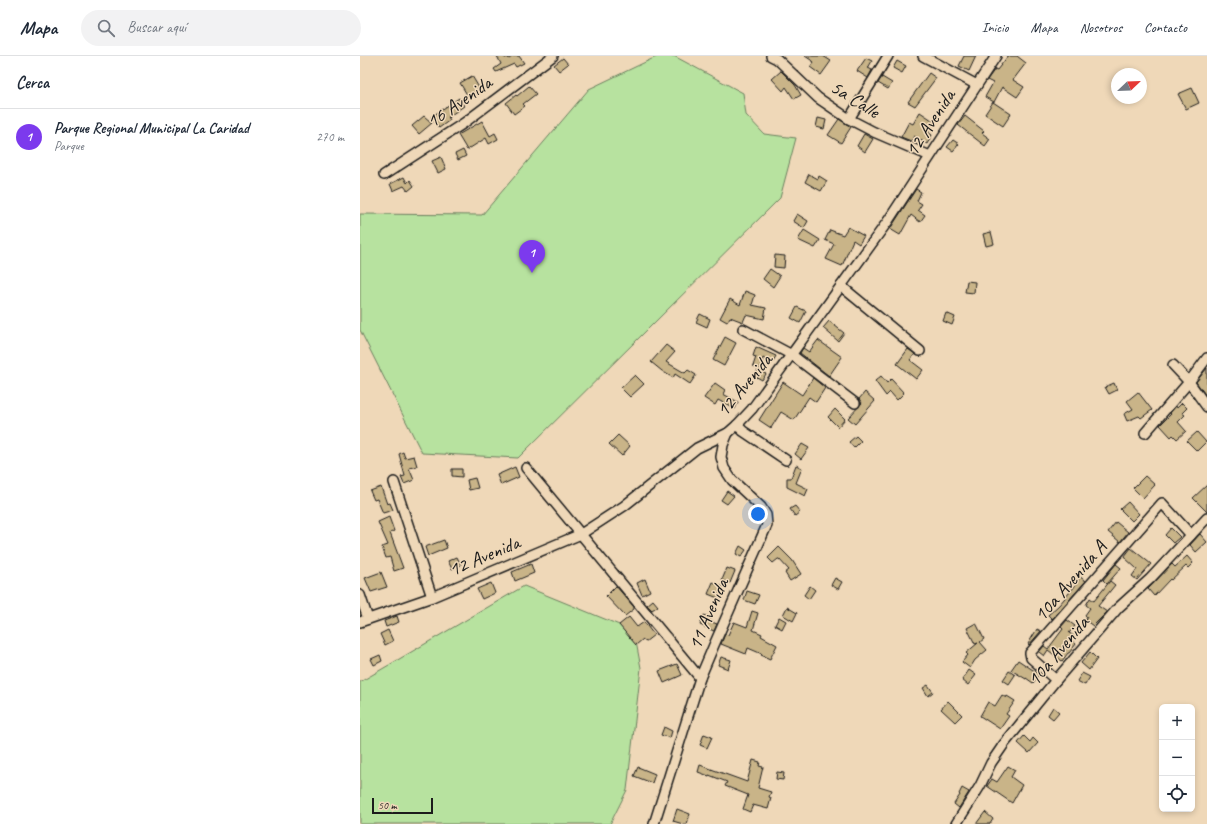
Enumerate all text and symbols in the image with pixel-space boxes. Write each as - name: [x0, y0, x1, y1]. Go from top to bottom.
- search box: [81, 10, 361, 46]
- text: Mapa: [20, 16, 57, 40]
- icon: search: [95, 17, 117, 39]
- text: Buscar aquí: [127, 18, 186, 37]
- text: Inicio: [982, 19, 1009, 36]
- text: Mapa: [1031, 19, 1058, 36]
- text: Nosotros: [1080, 19, 1122, 36]
- text: Contacto: [1144, 19, 1187, 36]
- north arrow: [1111, 68, 1147, 104]
- street label: 16 Avenida: [421, 69, 498, 134]
- text: Cerca: [16, 72, 49, 93]
- street label: 5a Calle: [826, 74, 885, 125]
- street label: 12 Avenida: [899, 83, 962, 161]
- text: Parque Regional Municipal La Caridad: [54, 119, 249, 138]
- text: 1: [26, 129, 32, 145]
- text: 270 m: [316, 129, 344, 145]
- text: Parque: [54, 138, 84, 154]
- pin: 1: [519, 240, 545, 273]
- street label: 12 Avenida: [710, 347, 779, 422]
- your location: [748, 504, 768, 524]
- street label: 12 Avenida: [445, 529, 525, 582]
- street label: 10a Avenida A: [1028, 535, 1112, 627]
- street label: 11 Avenida: [682, 573, 735, 653]
- street label: 10a Avenida: [1021, 610, 1095, 691]
- map controls: [1159, 704, 1195, 812]
- button: +: [1159, 704, 1195, 740]
- button: −: [1159, 740, 1195, 776]
- button: locate: [1159, 776, 1195, 812]
- scale bar: [372, 796, 433, 815]
- text: 50 m: [378, 798, 397, 812]

